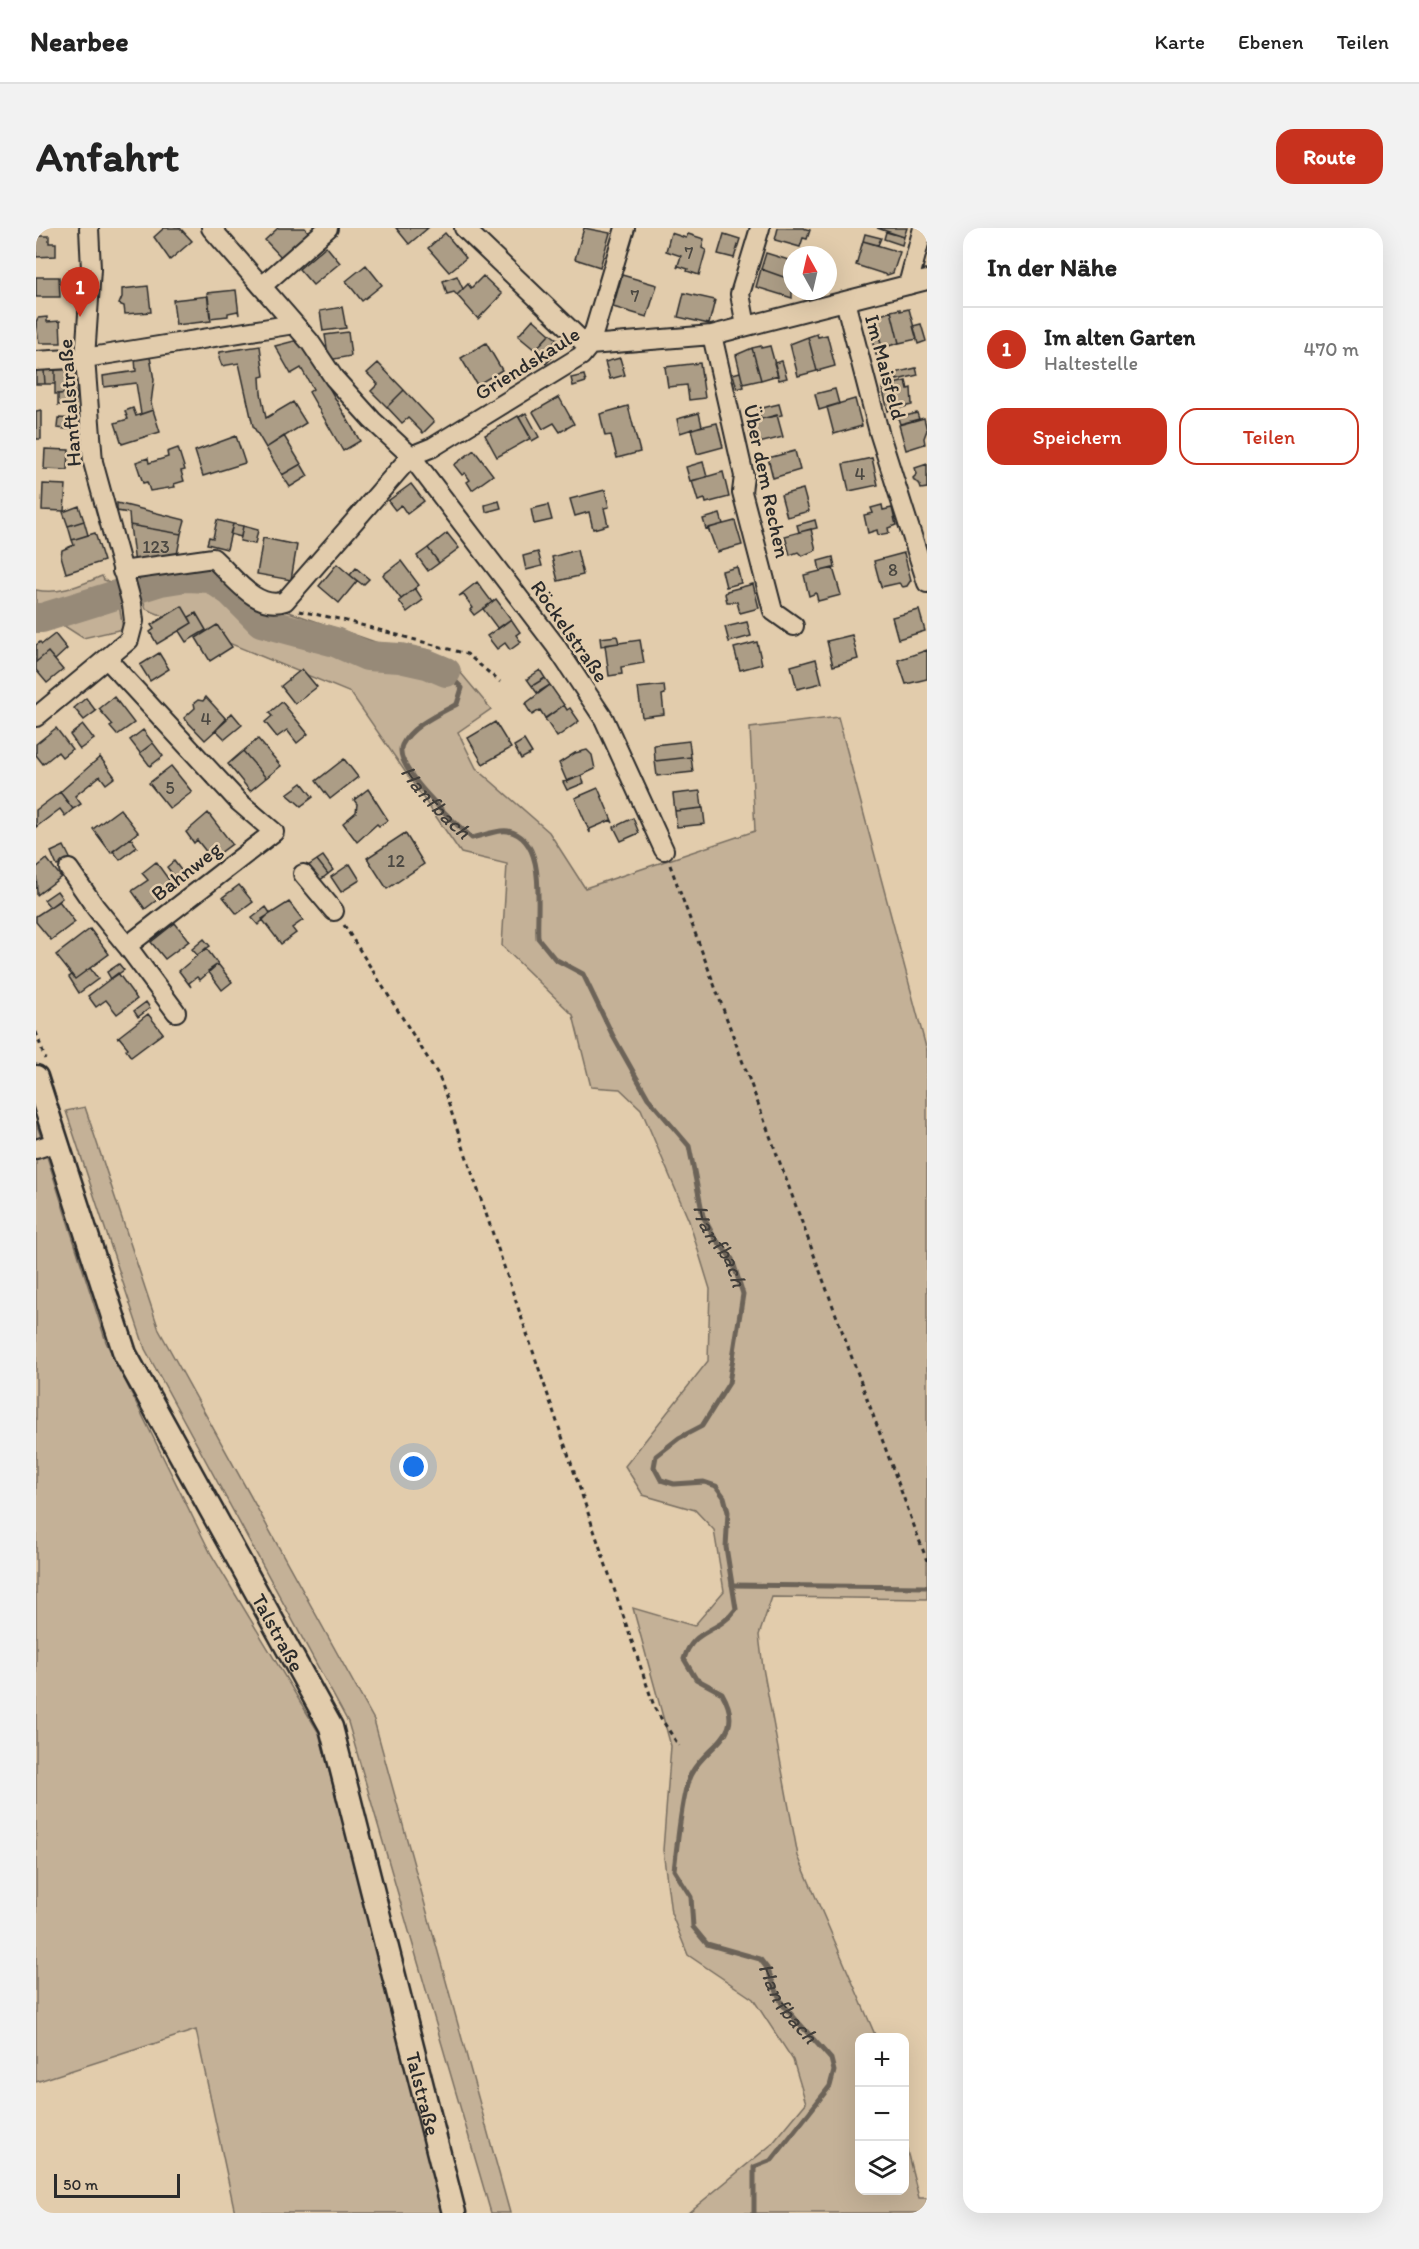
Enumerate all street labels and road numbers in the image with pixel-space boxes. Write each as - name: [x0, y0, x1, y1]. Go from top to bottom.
- street label: Im Maisfeld: [860, 312, 912, 422]
- street label: Griendskaule: [470, 321, 584, 405]
- street label: Hanftalstraße: [52, 338, 86, 468]
- street label: Über dem Rechen: [738, 402, 796, 560]
- street label: Röckelstraße: [526, 575, 614, 687]
- street label: Bahnweg: [146, 836, 226, 906]
- street label: Talstraße: [247, 1589, 310, 1676]
- street label: Talstraße: [401, 2049, 446, 2138]

